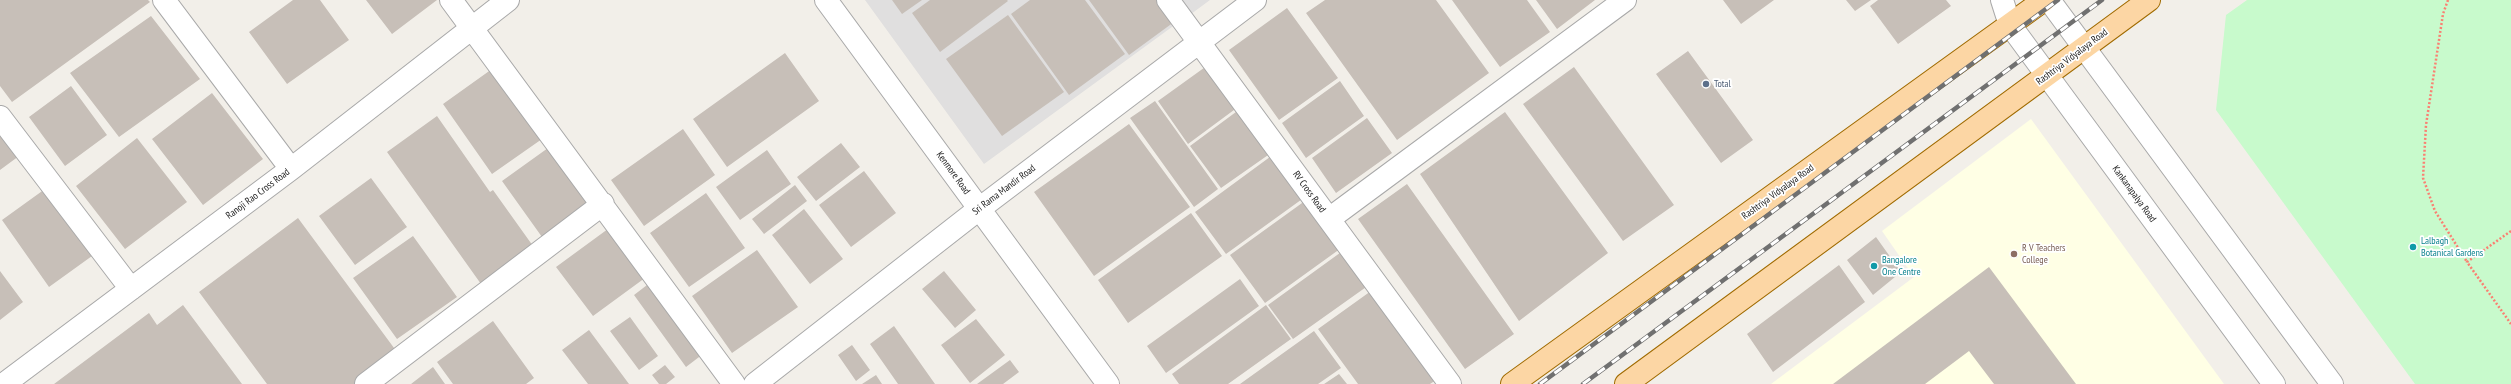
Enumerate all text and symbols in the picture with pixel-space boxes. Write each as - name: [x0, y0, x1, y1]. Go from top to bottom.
- street label: Rashtriya Vidyalaya Road: [2034, 26, 2110, 88]
- place label: Total: [1714, 78, 1731, 90]
- marker: Total: [1701, 79, 1711, 89]
- street label: Kenmore Road: [933, 149, 973, 197]
- street label: Sri Rama Mandir Road: [970, 162, 1038, 218]
- street label: Rashtriya Vidyalaya Road: [1740, 162, 1816, 222]
- street label: Kankanapalya Road: [2109, 163, 2159, 225]
- street label: Ranoji Rao Cross Road: [224, 166, 292, 222]
- street label: RV Cross Road: [1290, 169, 1328, 215]
- place label: Lalbagh Botanical Gardens: [2421, 235, 2483, 258]
- place label: R V Teachers College: [2022, 242, 2065, 266]
- marker: Lalbagh Botanical Gardens: [2408, 242, 2418, 252]
- marker: R V Teachers College: [2009, 249, 2019, 259]
- place label: Bangalore One Centre: [1882, 254, 1921, 278]
- marker: Bangalore One Centre: [1869, 261, 1879, 271]

